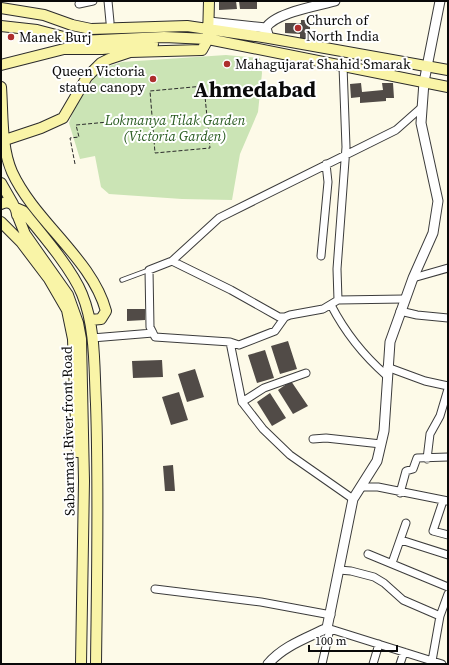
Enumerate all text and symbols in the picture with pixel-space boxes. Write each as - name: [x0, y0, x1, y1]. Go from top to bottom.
- place label: Church of North India: [306, 10, 380, 46]
- marker: Church of North India: [293, 23, 303, 33]
- place label: Manek Burj: [19, 27, 91, 47]
- marker: Manek Burj: [6, 32, 16, 42]
- place label: Mahagujarat Shahid Smarak: [235, 54, 411, 74]
- marker: Mahagujarat Shahid Smarak: [222, 59, 232, 69]
- place label: Queen Victoria statue canopy: [52, 61, 146, 97]
- marker: Queen Victoria statue canopy: [148, 74, 158, 84]
- district label: Ahmedabad: [194, 74, 316, 104]
- park label: Lokmanya Tilak Garden (Victoria Garden): [104, 110, 245, 146]
- street label: Sabarmati River front Road: [57, 346, 79, 516]
- scale bar: [309, 627, 397, 653]
- text: 100 m: [315, 633, 347, 649]

